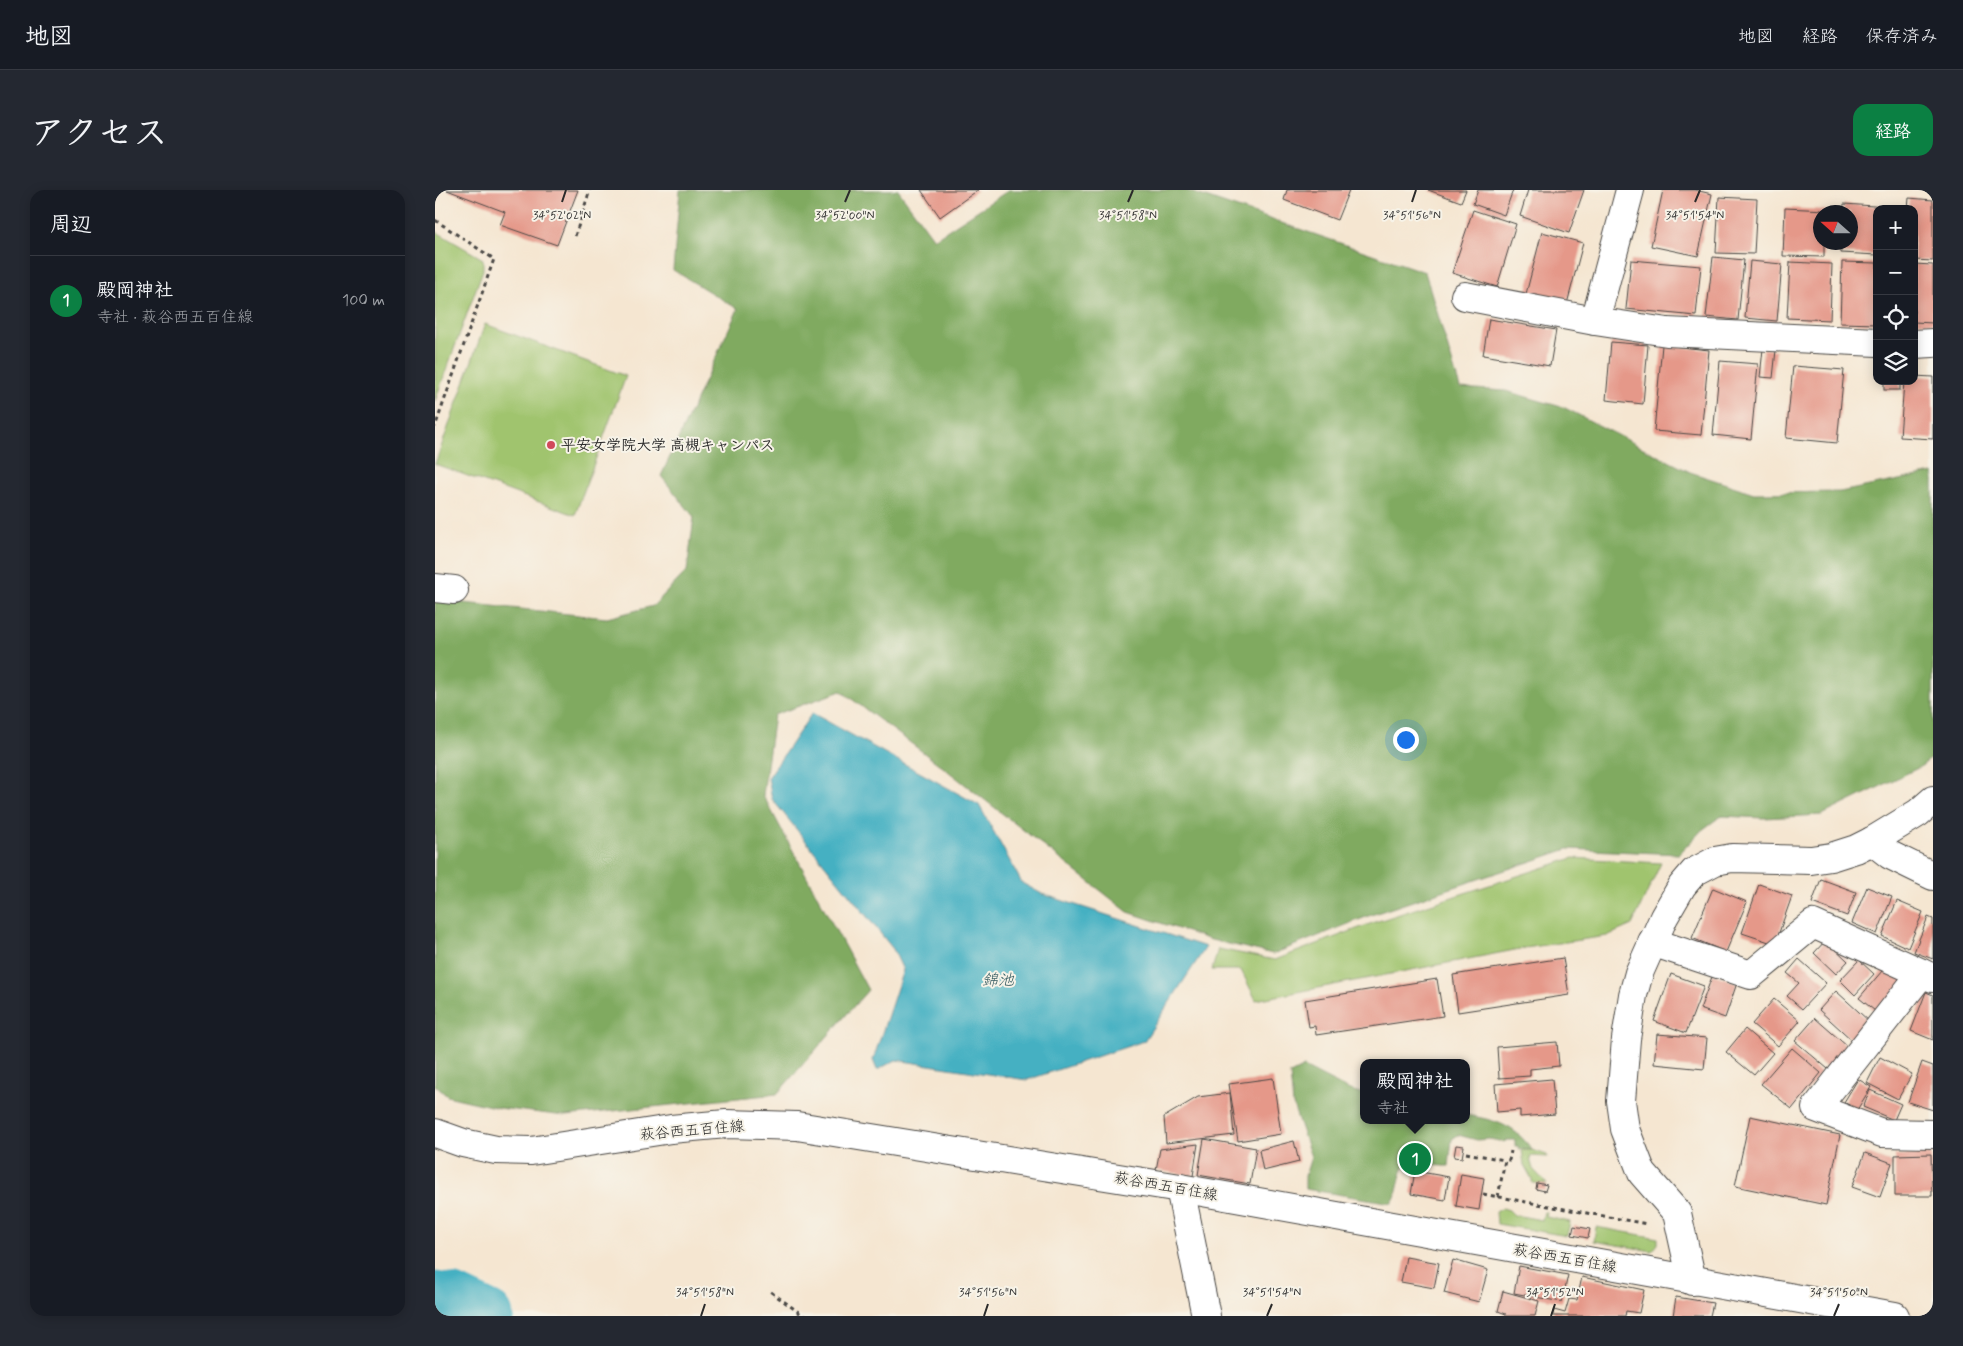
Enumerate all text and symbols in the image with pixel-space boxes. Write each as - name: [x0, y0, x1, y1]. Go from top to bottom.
- text: 地図: [25, 22, 73, 53]
- text: 地図: [1738, 25, 1774, 49]
- text: 経路: [1802, 25, 1838, 49]
- text: 保存済み: [1866, 25, 1938, 49]
- button: 経路: [1853, 104, 1933, 156]
- text: アクセス: [30, 111, 168, 157]
- north arrow: [1813, 205, 1858, 250]
- map controls: [1873, 205, 1918, 385]
- button: +: [1873, 205, 1918, 250]
- text: 34°52'02"N: [533, 208, 591, 224]
- text: 34°52'00"N: [816, 208, 874, 224]
- text: 34°51'58"N: [1099, 208, 1157, 224]
- text: 34°51'56"N: [1383, 208, 1441, 224]
- text: 34°51'54"N: [1666, 208, 1724, 224]
- text: 周辺: [50, 211, 92, 239]
- button: −: [1873, 250, 1918, 295]
- text: 殿岡神社: [97, 278, 173, 303]
- text: 1: [62, 290, 70, 311]
- text: 100 m: [342, 290, 385, 311]
- button: locate: [1873, 295, 1918, 340]
- text: 寺社 · 萩谷西五百住線: [97, 307, 253, 328]
- button: layers: [1873, 340, 1918, 385]
- place label: 平安女学院大学 高槻キャンパス: [561, 436, 774, 456]
- marker: 平安女学院大学 高槻キャンパス: [545, 439, 557, 451]
- your location: [1393, 727, 1419, 753]
- water label: 錦池: [982, 970, 1015, 991]
- popup: [1360, 1059, 1470, 1124]
- text: 殿岡神社: [1377, 1069, 1453, 1094]
- text: 寺社: [1377, 1098, 1409, 1119]
- street label: 萩谷西五百住線: [639, 1116, 745, 1146]
- pin: 1: [1399, 1140, 1431, 1178]
- street label: 萩谷西五百住線: [1112, 1168, 1219, 1206]
- street label: 萩谷西五百住線: [1511, 1240, 1618, 1278]
- text: 34°51'58"N: [676, 1285, 734, 1301]
- text: 34°51'56"N: [959, 1285, 1017, 1301]
- text: 34°51'54"N: [1243, 1285, 1301, 1301]
- text: 34°51'52"N: [1526, 1285, 1584, 1301]
- text: 34°51'50"N: [1810, 1285, 1868, 1301]

